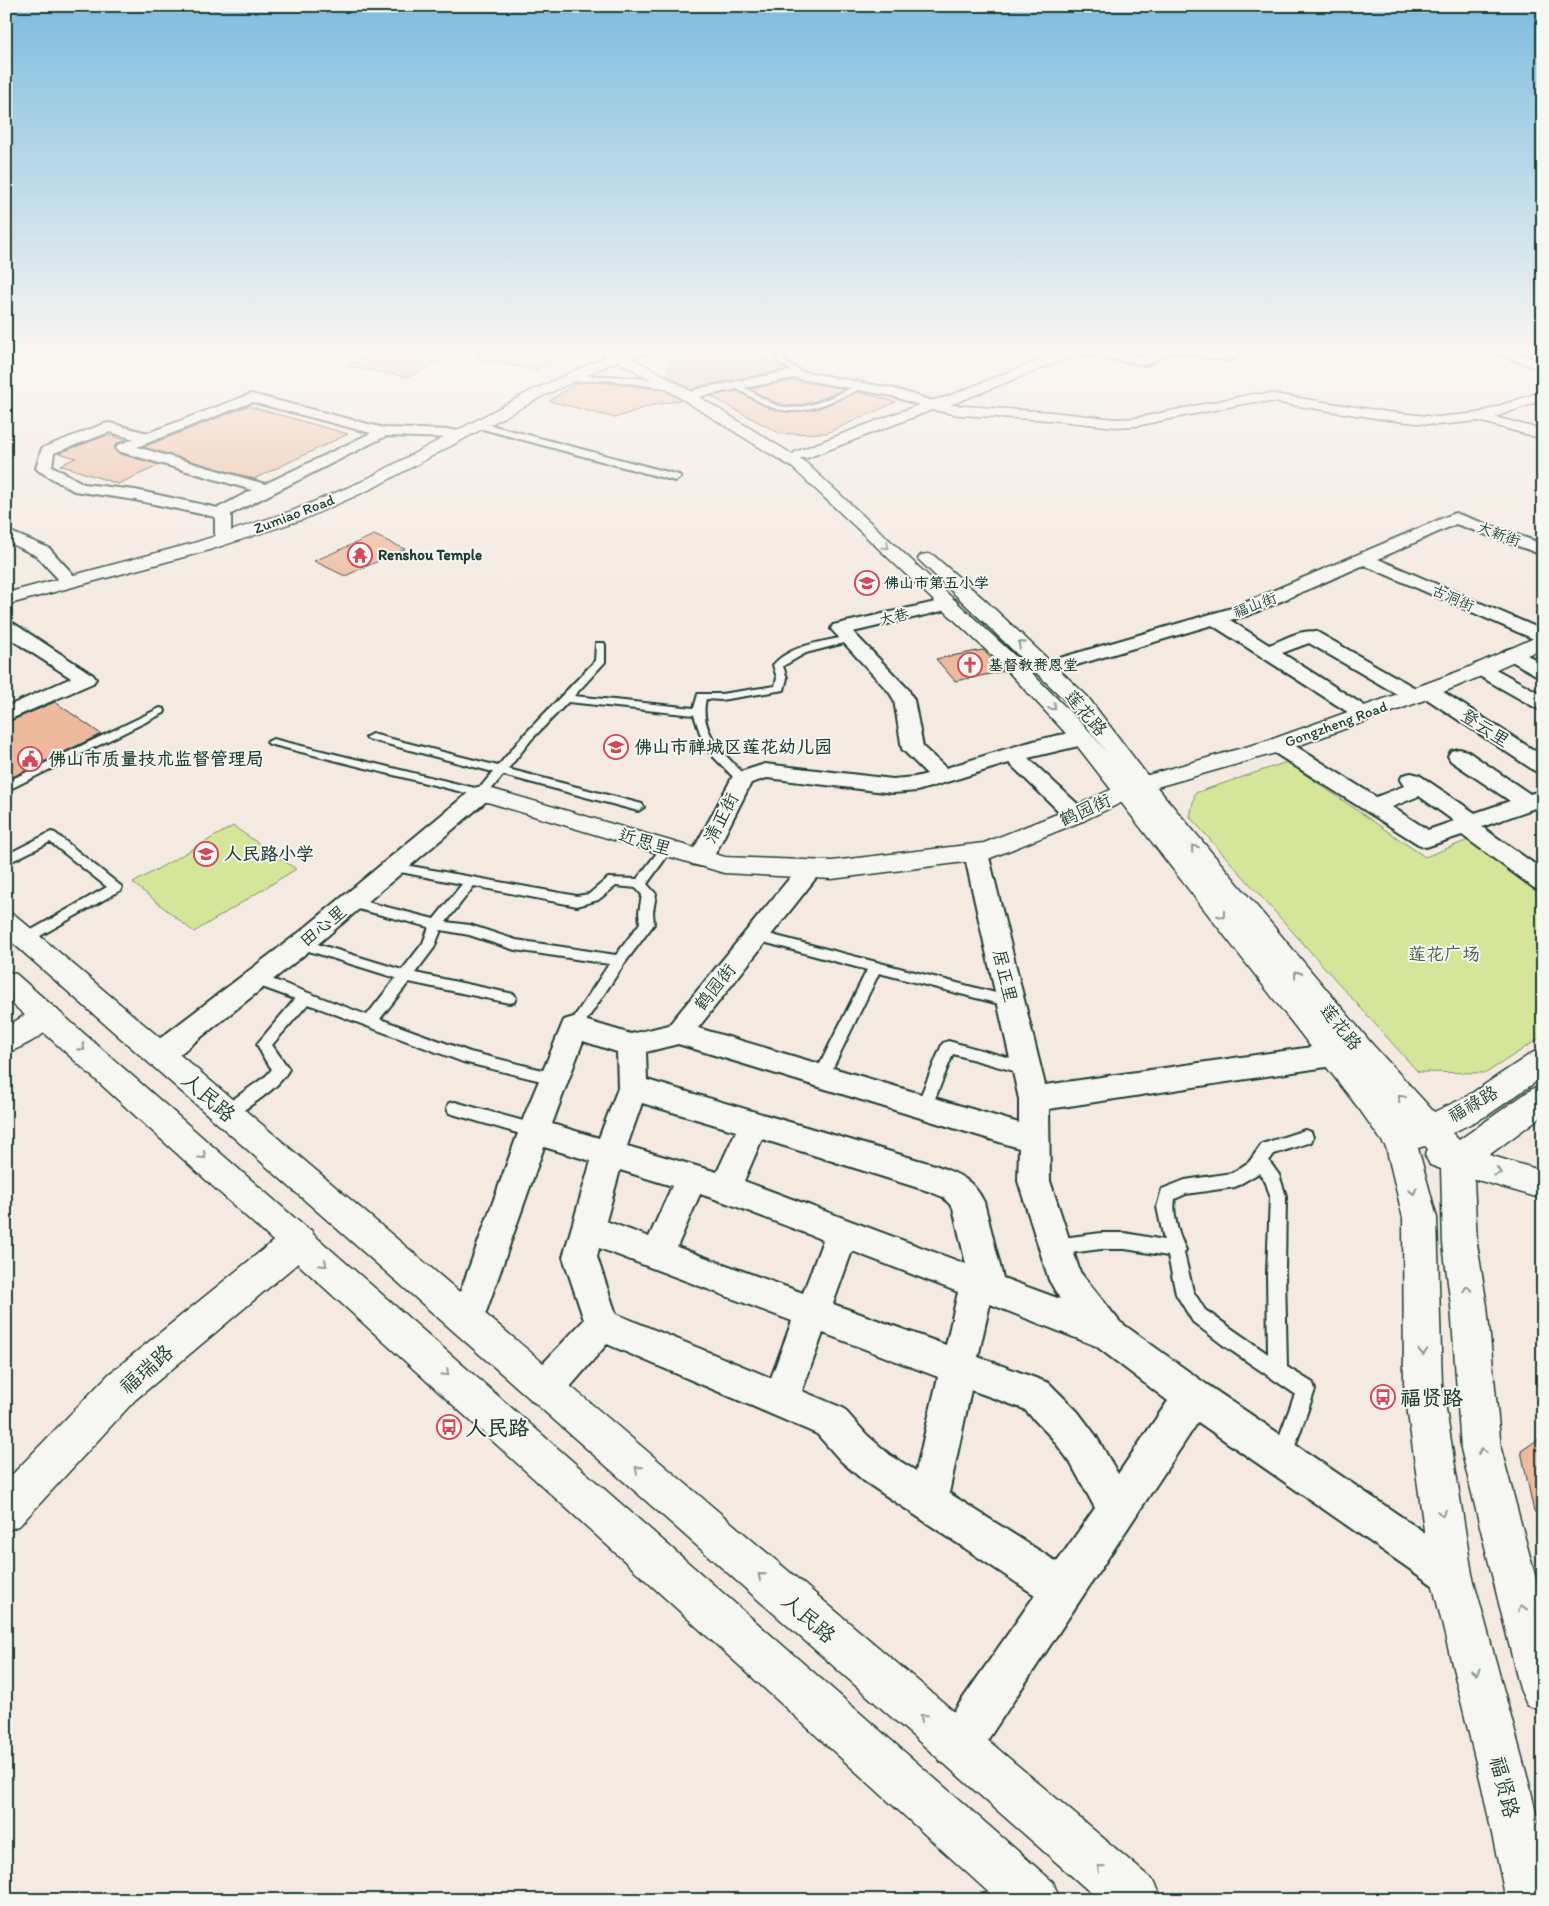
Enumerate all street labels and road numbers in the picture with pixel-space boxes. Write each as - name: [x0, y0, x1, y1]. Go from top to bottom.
- street label: Zumiao Road: [251, 490, 338, 538]
- street label: 大新街: [1475, 518, 1523, 550]
- street label: 古洞街: [1429, 581, 1477, 615]
- street label: 福山街: [1231, 589, 1279, 621]
- street label: 大巷: [877, 605, 911, 629]
- street label: 莲花路: [1060, 685, 1112, 741]
- street label: Gongzheng Road: [1282, 697, 1391, 751]
- street label: 登云里: [1456, 704, 1514, 752]
- street label: 清正街: [699, 789, 743, 847]
- street label: 鹤园街: [1056, 789, 1114, 831]
- street label: 近思里: [616, 824, 674, 860]
- street label: 田心里: [295, 900, 351, 952]
- street label: 居正里: [988, 947, 1022, 1005]
- street label: 鹤园街: [689, 959, 741, 1015]
- street label: 莲花路: [1315, 999, 1367, 1055]
- street label: 人民路: [177, 1067, 241, 1127]
- street label: 福禄路: [1444, 1081, 1502, 1127]
- street label: 福瑞路: [114, 1339, 178, 1399]
- street label: 人民路: [777, 1588, 841, 1648]
- street label: 福贤路: [1485, 1753, 1525, 1821]

